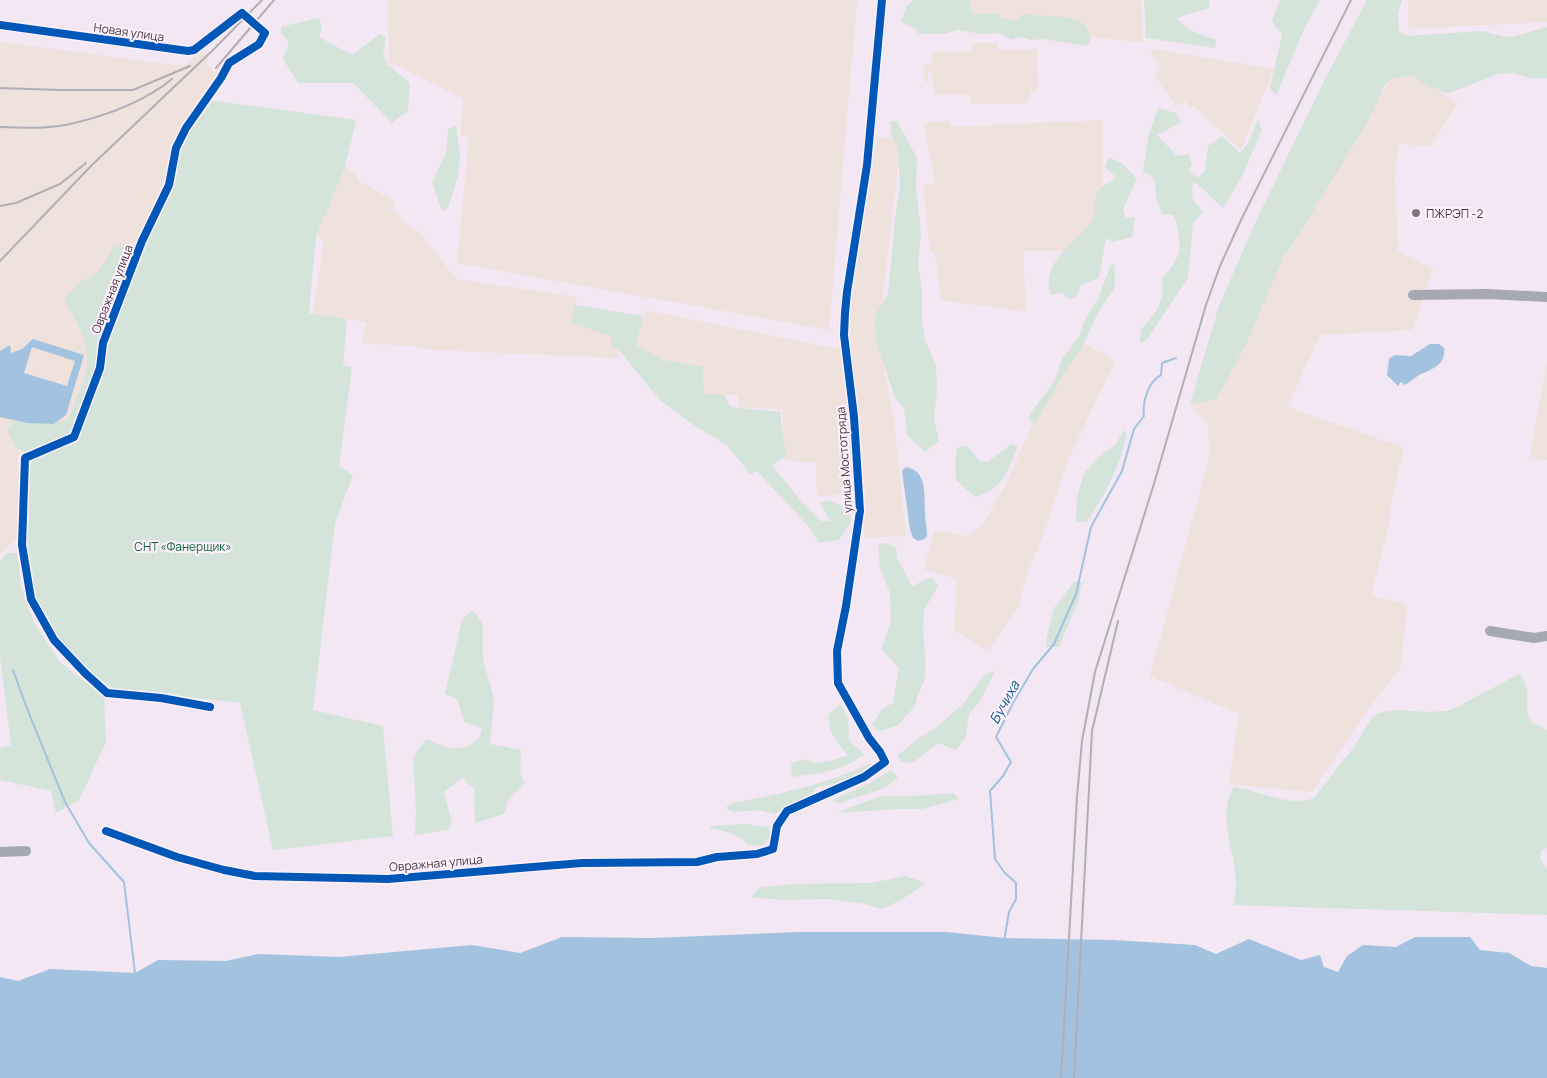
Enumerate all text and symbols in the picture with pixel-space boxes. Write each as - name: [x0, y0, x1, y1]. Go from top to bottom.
- street label: Новая улица: [92, 19, 166, 45]
- place label: ПЖРЭП -2: [1426, 205, 1483, 222]
- marker: ПЖРЭП -2: [1410, 207, 1422, 219]
- street label: Овражная улица: [87, 242, 137, 336]
- street label: улица Мостотряда: [832, 406, 856, 514]
- park label: СНТ «Фанерщик»: [134, 538, 232, 555]
- water label: Бучиха: [984, 676, 1024, 727]
- street label: Овражная улица: [388, 850, 484, 876]

